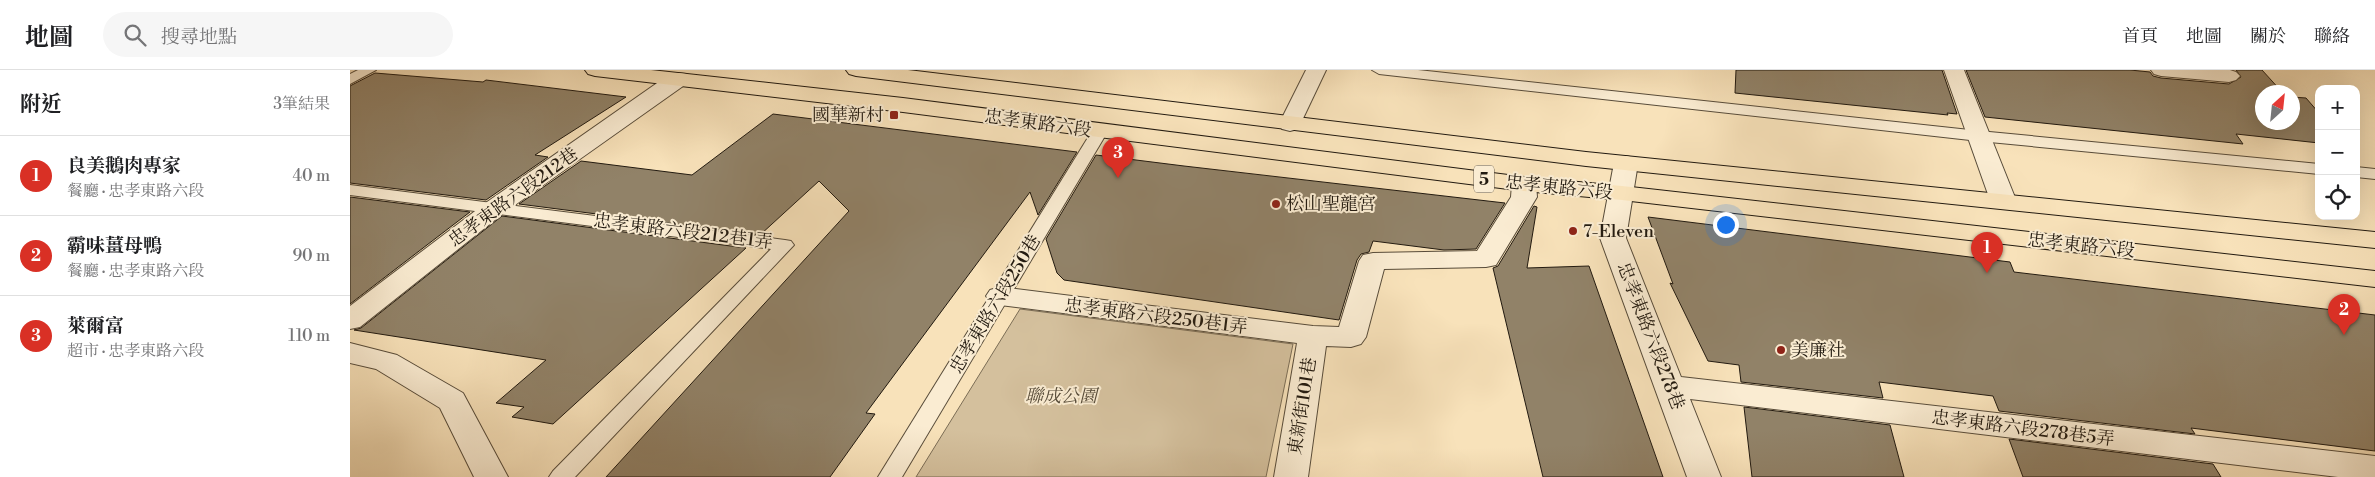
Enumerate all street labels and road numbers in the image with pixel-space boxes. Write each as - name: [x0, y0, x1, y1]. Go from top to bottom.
- street label: 忠孝東路六段: [983, 105, 1093, 142]
- street label: 忠孝東路六段212巷: [444, 143, 583, 252]
- road number: 5: [1474, 166, 1494, 192]
- street label: 忠孝東路六段: [1504, 170, 1614, 205]
- street label: 忠孝東路六段212巷1弄: [592, 209, 774, 254]
- street label: 忠孝東路六段: [2026, 228, 2136, 263]
- street label: 忠孝東路六段250巷: [945, 231, 1046, 378]
- street label: 忠孝東路六段278巷: [1612, 259, 1689, 413]
- street label: 忠孝東路六段250巷1弄: [1063, 294, 1249, 339]
- street label: 東新街101巷: [1283, 356, 1322, 456]
- street label: 忠孝東路六段278巷5弄: [1930, 406, 2116, 451]

